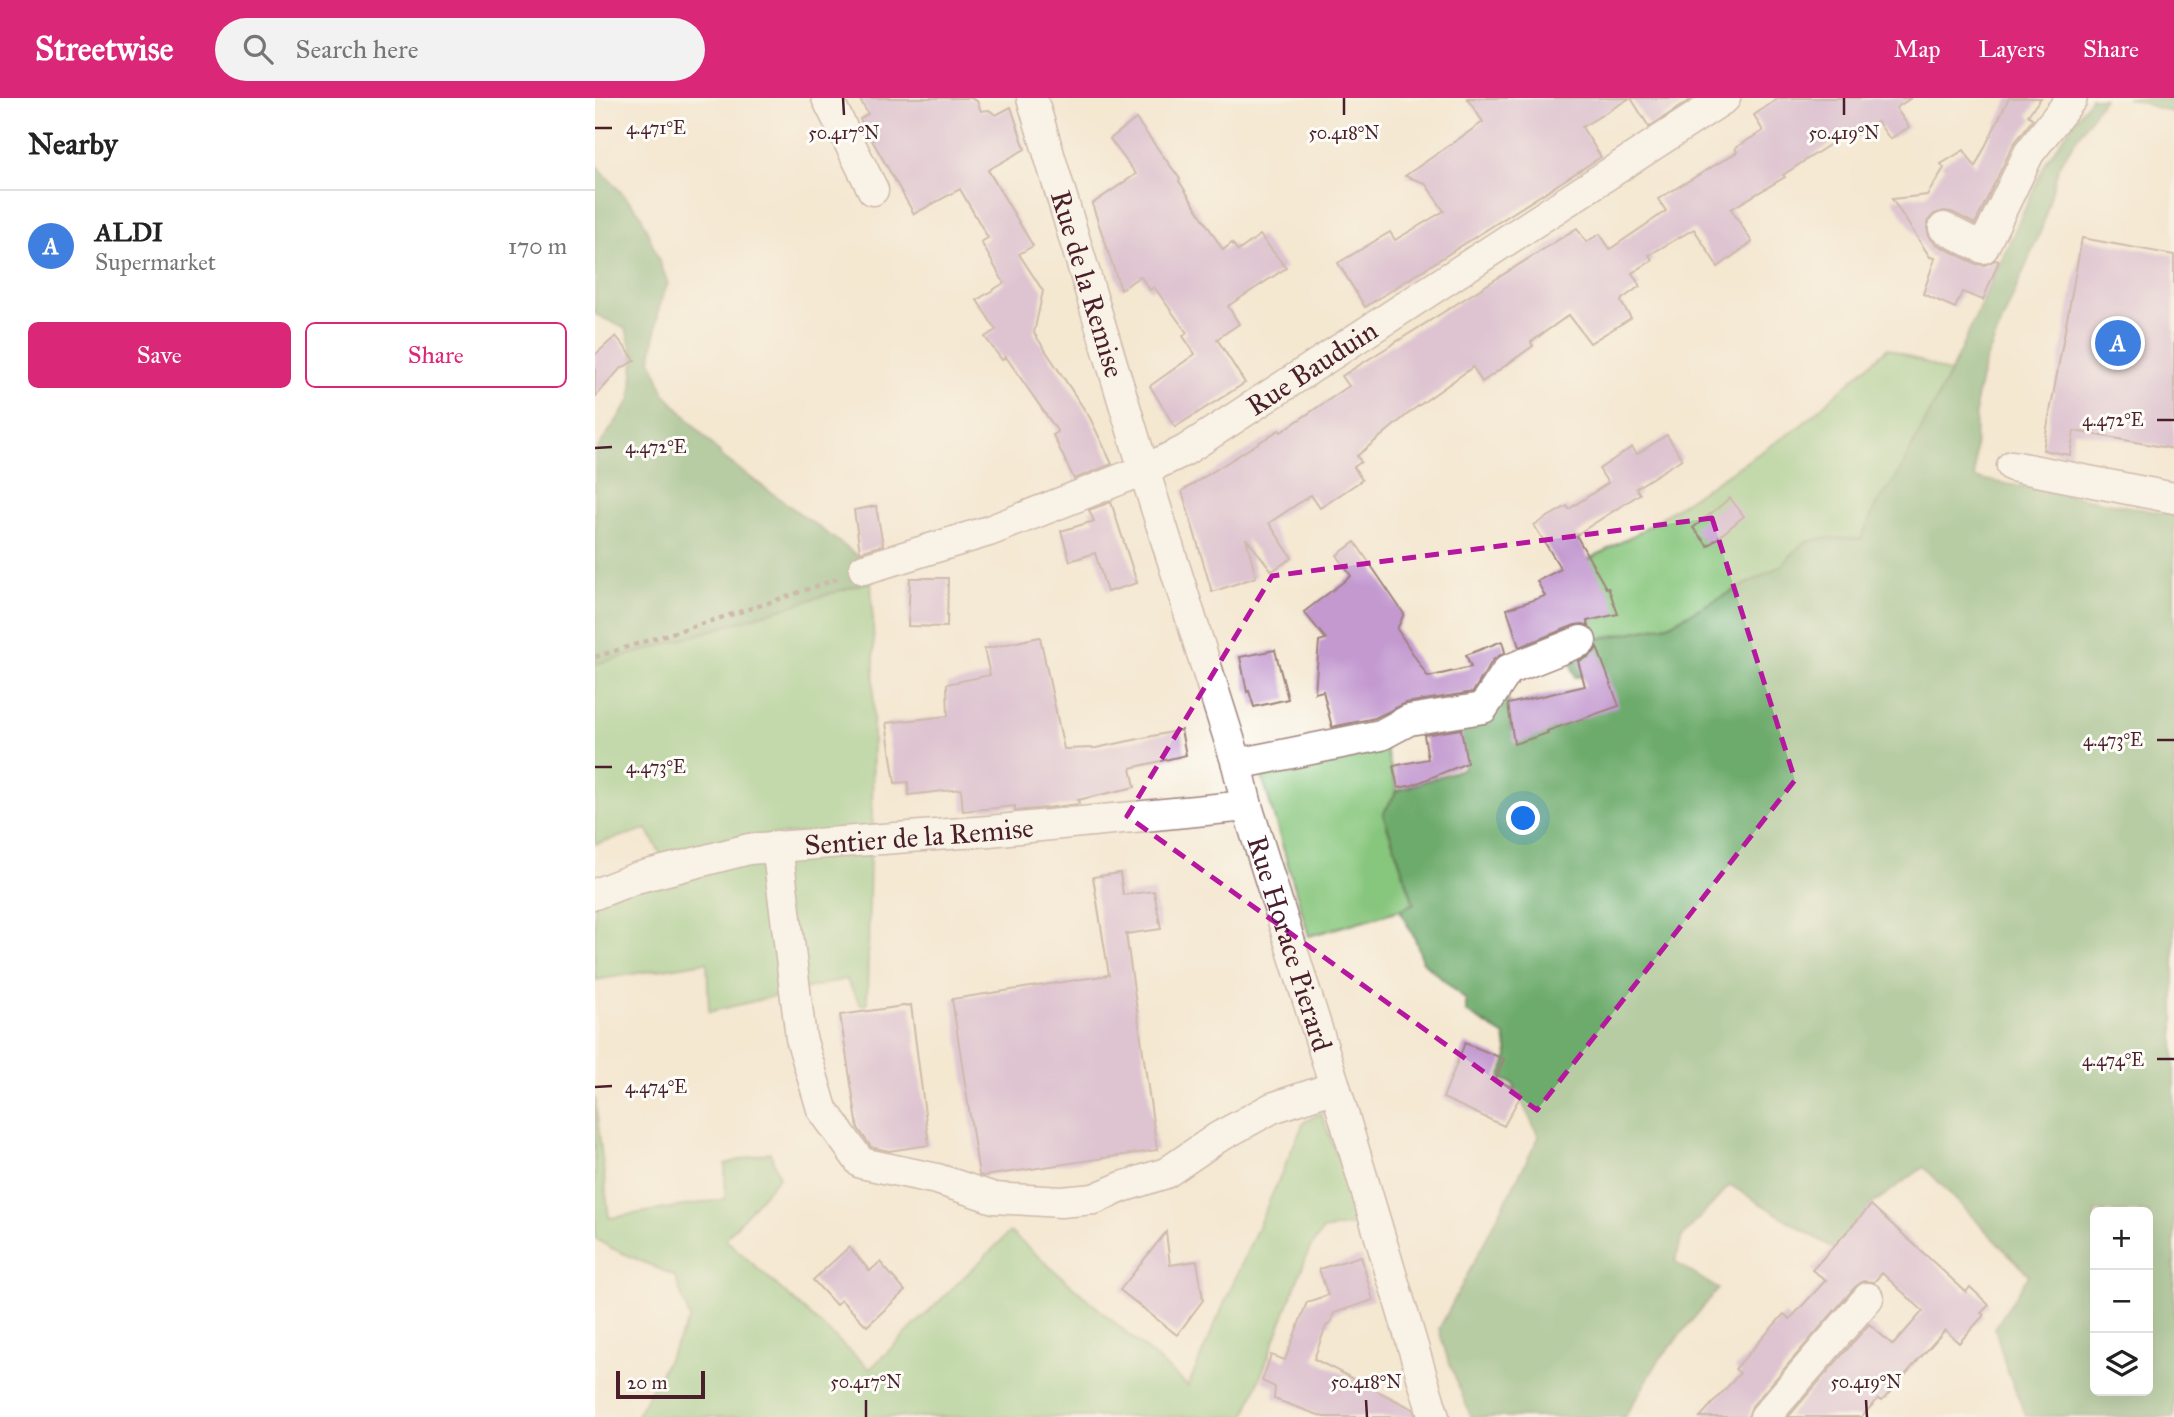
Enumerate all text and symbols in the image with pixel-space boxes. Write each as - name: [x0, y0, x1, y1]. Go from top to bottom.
- search box: [215, 18, 705, 81]
- text: Streetwise: [35, 29, 173, 69]
- icon: search: [239, 30, 277, 68]
- text: Search here: [295, 33, 418, 65]
- text: Map: [1894, 34, 1941, 64]
- text: Layers: [1979, 34, 2045, 64]
- text: Share: [2083, 34, 2139, 64]
- text: 4.471°E: [626, 117, 686, 139]
- text: 50.417°N: [808, 122, 880, 144]
- text: 50.418°N: [1308, 122, 1380, 144]
- text: 50.419°N: [1808, 122, 1880, 144]
- text: Nearby: [28, 126, 118, 162]
- street label: Rue de la Remise: [1043, 186, 1132, 382]
- text: ALDI: [95, 216, 163, 248]
- text: A: [43, 232, 59, 260]
- text: 170 m: [508, 232, 567, 260]
- text: Supermarket: [95, 248, 216, 276]
- street label: Rue Bauduin: [1240, 313, 1384, 424]
- pin: A: [2095, 317, 2141, 369]
- button: Save: [28, 322, 291, 388]
- button: Share: [305, 322, 567, 388]
- text: 4.472°E: [2082, 409, 2144, 431]
- text: 4.472°E: [625, 436, 687, 458]
- text: 4.473°E: [2083, 729, 2143, 751]
- text: 4.473°E: [626, 756, 686, 778]
- your location: [1506, 801, 1540, 835]
- street label: Sentier de la Remise: [803, 810, 1035, 863]
- street label: Rue Horace Pierard: [1239, 831, 1340, 1056]
- text: 4.474°E: [2082, 1049, 2144, 1071]
- text: 4.474°E: [625, 1076, 687, 1098]
- map controls: [2090, 1207, 2153, 1396]
- button: +: [2090, 1207, 2153, 1270]
- button: −: [2090, 1270, 2153, 1333]
- button: layers: [2090, 1333, 2153, 1396]
- scale bar: [616, 1368, 705, 1400]
- text: 20 m: [627, 1371, 668, 1394]
- text: 50.417°N: [830, 1371, 902, 1393]
- text: 50.418°N: [1330, 1371, 1402, 1393]
- text: 50.419°N: [1830, 1371, 1902, 1393]

